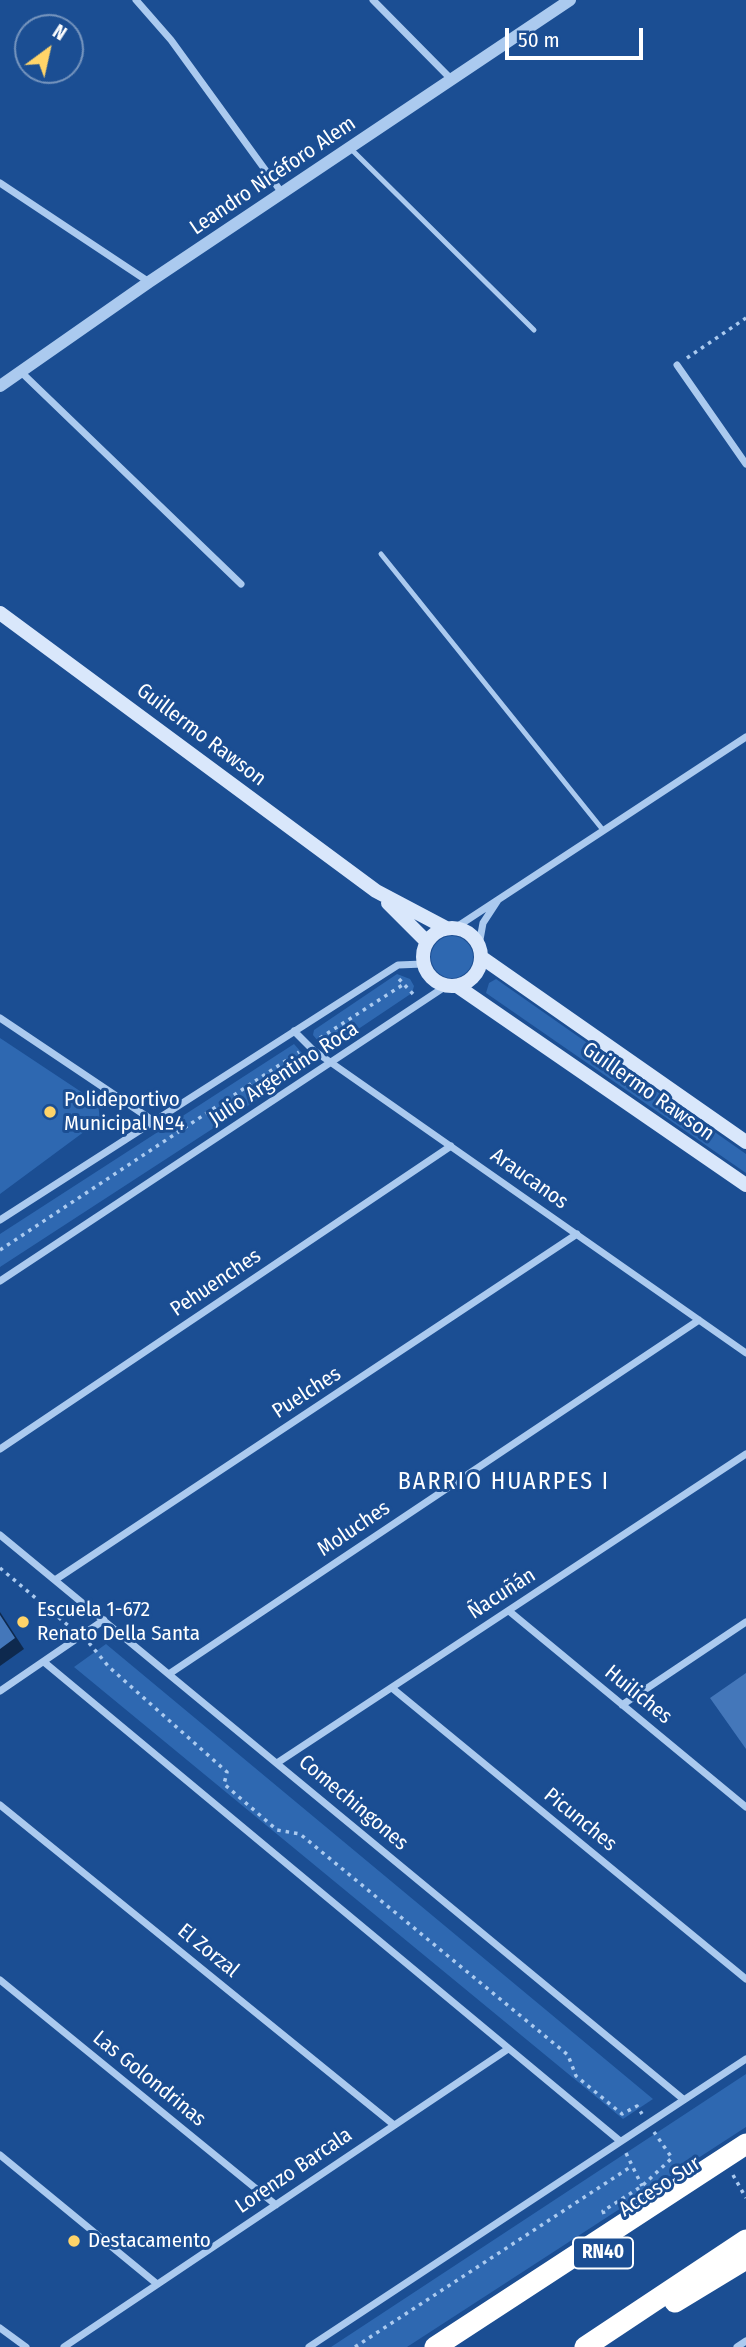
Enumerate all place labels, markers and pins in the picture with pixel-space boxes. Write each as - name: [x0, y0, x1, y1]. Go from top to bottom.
- place label: Polideportivo Municipal Nº4: [64, 1087, 185, 1137]
- marker: Polideportivo Municipal Nº4: [42, 1104, 58, 1120]
- place label: Escuela 1-672 Renato Della Santa: [37, 1597, 200, 1647]
- marker: Escuela 1-672 Renato Della Santa: [15, 1614, 31, 1630]
- place label: Destacamento: [88, 2228, 211, 2254]
- marker: Destacamento: [66, 2233, 82, 2249]

